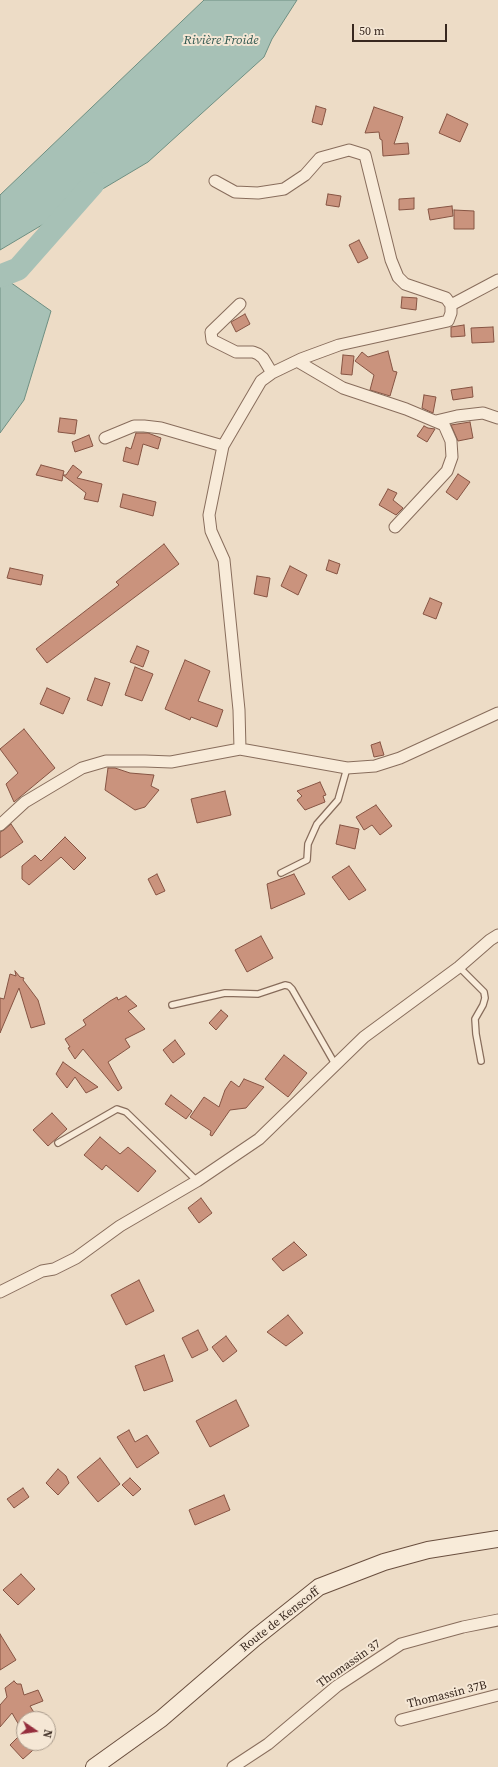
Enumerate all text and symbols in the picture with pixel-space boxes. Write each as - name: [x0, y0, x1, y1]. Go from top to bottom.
- scale bar: [354, 16, 449, 42]
- text: 50 m: [359, 23, 385, 39]
- water label: Rivière Froide: [184, 33, 258, 49]
- street label: Route de Kenscoff: [238, 1585, 322, 1655]
- street label: Thomassin 37: [315, 1637, 383, 1691]
- street label: Thomassin 37B: [406, 1678, 488, 1712]
- north arrow: [16, 1711, 56, 1751]
- text: N: [39, 1728, 55, 1739]

